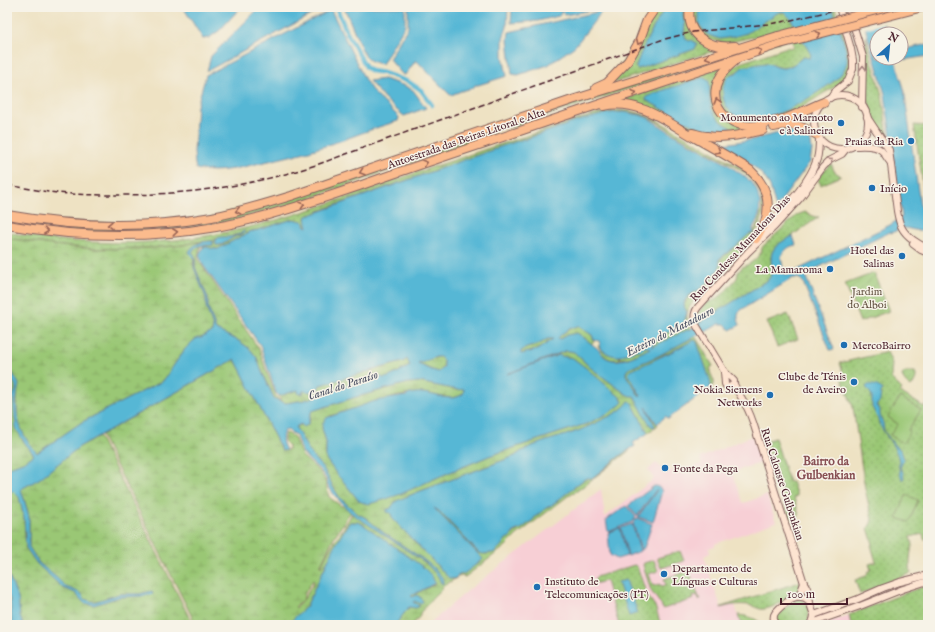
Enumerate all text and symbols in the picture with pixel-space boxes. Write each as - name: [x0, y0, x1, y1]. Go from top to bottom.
- north arrow: [869, 26, 909, 66]
- text: N: [885, 29, 901, 47]
- one-way arrow: [815, 31, 821, 39]
- one-way arrow: [636, 37, 644, 45]
- one-way arrow: [755, 48, 762, 56]
- one-way arrow: [705, 52, 712, 61]
- one-way arrow: [859, 65, 867, 71]
- one-way arrow: [630, 89, 637, 97]
- one-way arrow: [713, 98, 722, 105]
- street label: Autoestrada das Beiras Litoral e Alta: [385, 105, 547, 173]
- place label: Monumento ao Marnoto e à Salineira: [720, 111, 833, 138]
- marker: Monumento ao Marnoto e à Salineira: [836, 118, 846, 128]
- place label: Praias da Ria: [845, 135, 903, 149]
- marker: Praias da Ria: [906, 136, 916, 146]
- one-way arrow: [714, 147, 721, 154]
- one-way arrow: [826, 159, 833, 166]
- one-way arrow: [422, 160, 429, 168]
- one-way arrow: [359, 167, 366, 175]
- place label: Início: [880, 182, 907, 196]
- marker: Início: [867, 183, 877, 193]
- street label: Rua Condessa Mumadona Dias: [688, 192, 794, 305]
- one-way arrow: [298, 201, 305, 210]
- one-way arrow: [235, 206, 242, 214]
- one-way arrow: [107, 221, 113, 230]
- one-way arrow: [43, 226, 49, 235]
- one-way arrow: [172, 228, 178, 237]
- place label: Hotel das Salinas: [850, 244, 894, 271]
- marker: Hotel das Salinas: [897, 251, 907, 261]
- place label: La Mamaroma: [755, 263, 822, 277]
- marker: La Mamaroma: [825, 264, 835, 274]
- park label: Jardim do Alboi: [847, 285, 887, 312]
- water label: Esteiro do Matadouro: [623, 303, 717, 361]
- place label: MercoBairro: [852, 339, 911, 353]
- marker: MercoBairro: [839, 340, 849, 350]
- water label: Canal do Paraíso: [306, 367, 380, 404]
- place label: Clube de Ténis de Aveiro: [778, 370, 846, 397]
- marker: Clube de Ténis de Aveiro: [849, 377, 859, 387]
- place label: Nokia Siemens Networks: [694, 383, 762, 410]
- marker: Nokia Siemens Networks: [765, 390, 775, 400]
- street label: Rua Calouste Gulbenkian: [757, 426, 807, 542]
- district label: Bairro da Gulbenkian: [797, 454, 856, 483]
- place label: Fonte da Pega: [673, 462, 738, 476]
- marker: Fonte da Pega: [660, 463, 670, 473]
- place label: Departamento de Línguas e Culturas: [672, 562, 758, 589]
- marker: Departamento de Línguas e Culturas: [659, 569, 669, 579]
- place label: Instituto de Telecomunicações (IT): [545, 575, 649, 602]
- scale bar: [781, 580, 847, 606]
- marker: Instituto de Telecomunicações (IT): [532, 582, 542, 592]
- text: 100 m: [787, 587, 815, 602]

